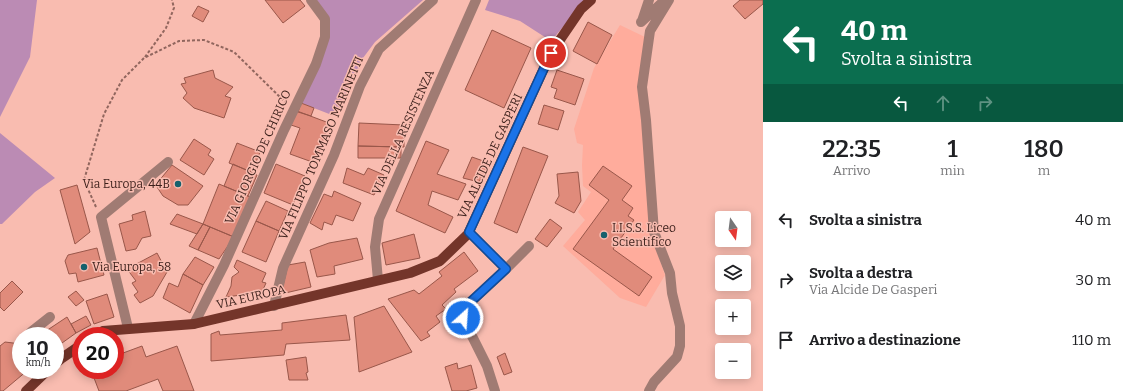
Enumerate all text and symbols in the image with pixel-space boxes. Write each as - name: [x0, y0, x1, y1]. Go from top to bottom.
- text: 40 m: [841, 14, 908, 47]
- icon: left: [775, 16, 827, 68]
- pin: [534, 36, 568, 70]
- icon: arrive: [540, 42, 562, 64]
- text: Svolta a sinistra: [841, 48, 972, 70]
- street label: VIA FILIPPO TOMMASO MARINETTI: [276, 54, 366, 242]
- street label: VIA DELLA RESISTENZA: [369, 67, 437, 197]
- street label: VIA GIORGIO DE CHIRICO: [222, 88, 294, 226]
- street label: VIA ALCIDE DE GASPERI: [455, 91, 525, 221]
- icon: left: [890, 92, 912, 114]
- icon: ahead: [932, 92, 954, 114]
- icon: right: [974, 92, 996, 114]
- text: 22:35: [822, 135, 881, 163]
- text: 1: [947, 135, 958, 163]
- text: 180: [1024, 135, 1064, 163]
- text: Arrivo: [833, 163, 871, 178]
- text: min: [940, 163, 965, 178]
- text: m: [1038, 163, 1050, 178]
- place label: Via Europa, 44B: [82, 177, 170, 191]
- marker: Via Europa, 44B: [173, 179, 183, 189]
- icon: left: [775, 209, 797, 231]
- north arrow: [715, 211, 751, 247]
- map controls: [715, 211, 751, 379]
- text: Svolta a sinistra: [809, 211, 922, 229]
- text: 40 m: [1075, 211, 1111, 229]
- place label: I.I.S.S. Liceo Scientifico: [612, 221, 676, 249]
- marker: I.I.S.S. Liceo Scientifico: [599, 230, 609, 240]
- button: layers: [715, 255, 751, 291]
- place label: Via Europa, 58: [92, 260, 171, 274]
- marker: Via Europa, 58: [79, 262, 89, 272]
- text: Svolta a destra: [809, 264, 913, 282]
- icon: right: [775, 269, 797, 291]
- text: 30 m: [1076, 271, 1111, 289]
- street label: VIA EUROPA: [215, 282, 288, 312]
- text: Via Alcide De Gasperi: [809, 282, 937, 297]
- position arrow: [442, 297, 484, 339]
- button: +: [715, 299, 751, 335]
- speed limit sign: 20: [72, 327, 124, 379]
- icon: arrive: [775, 329, 797, 351]
- text: Arrivo a destinazione: [809, 331, 961, 349]
- text: 110 m: [1072, 331, 1111, 349]
- text: 10: [27, 336, 49, 360]
- button: −: [715, 343, 751, 379]
- text: km/h: [26, 357, 50, 369]

